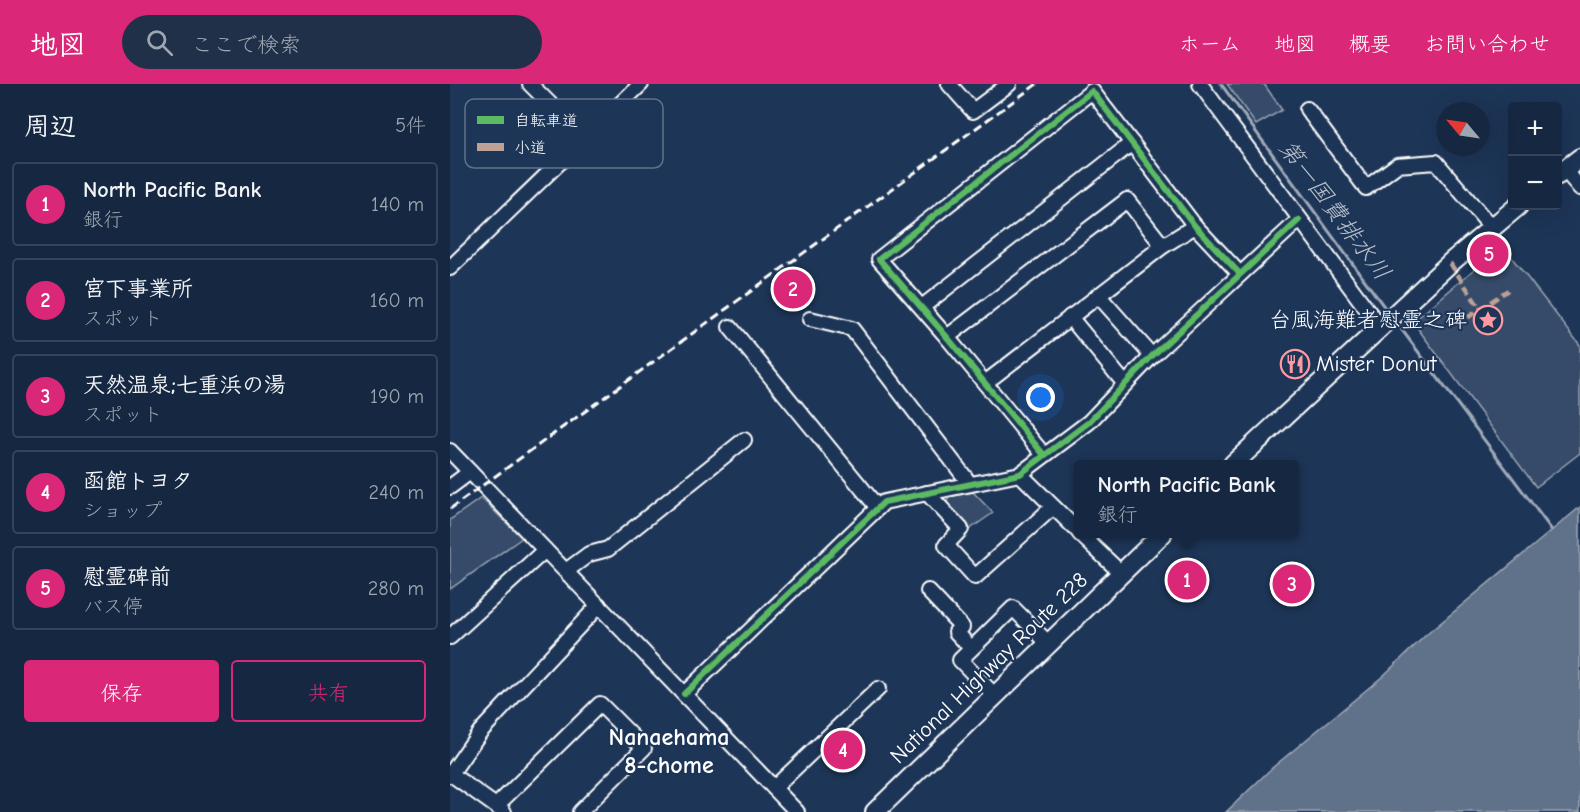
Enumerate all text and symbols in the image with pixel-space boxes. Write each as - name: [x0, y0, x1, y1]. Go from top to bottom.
- search box: [122, 15, 542, 69]
- icon: search: [143, 26, 176, 59]
- text: 地図: [30, 29, 86, 61]
- text: ここで検索: [191, 32, 301, 58]
- text: ホーム: [1179, 32, 1241, 56]
- text: 地図: [1274, 32, 1316, 56]
- text: 概要: [1349, 32, 1391, 56]
- text: お問い合わせ: [1424, 32, 1550, 56]
- legend: [465, 99, 663, 168]
- north arrow: [1436, 102, 1490, 156]
- map controls: [1508, 102, 1562, 210]
- button: +: [1508, 102, 1562, 156]
- text: 周辺: [24, 112, 76, 142]
- text: 自転車道: [514, 112, 578, 130]
- text: 5件: [395, 114, 426, 137]
- water label: 第一国費排水川: [1273, 134, 1397, 286]
- text: 小道: [514, 139, 546, 157]
- button: −: [1508, 156, 1562, 210]
- text: North Pacific Bank: [83, 177, 261, 203]
- text: 1: [42, 193, 49, 216]
- text: 140 m: [371, 193, 424, 216]
- text: 銀行: [83, 208, 123, 231]
- pin: 5: [1470, 232, 1508, 276]
- pin: 2: [774, 266, 812, 312]
- text: 宮下事業所: [83, 276, 193, 302]
- text: 2: [41, 289, 50, 312]
- text: 160 m: [370, 289, 424, 312]
- place icon: 台風海難者慰霊之碑: [1472, 304, 1504, 336]
- text: スポット: [83, 307, 163, 330]
- place label: 台風海難者慰霊之碑: [1269, 307, 1467, 333]
- restaurant icon: Mister Donut: [1279, 348, 1311, 380]
- place label: Mister Donut: [1316, 351, 1437, 377]
- text: 天然温泉;七重浜の湯: [83, 372, 286, 398]
- your location: [1026, 383, 1055, 412]
- text: 3: [41, 385, 50, 408]
- text: 190 m: [370, 385, 424, 408]
- text: スポット: [83, 403, 163, 426]
- popup: [1074, 460, 1299, 538]
- text: 函館トヨタ: [83, 468, 193, 494]
- text: North Pacific Bank: [1097, 472, 1276, 498]
- text: 4: [41, 481, 50, 504]
- text: 240 m: [369, 481, 424, 504]
- text: ショップ: [83, 499, 162, 522]
- text: 銀行: [1097, 503, 1137, 526]
- pin: 1: [1168, 558, 1206, 602]
- pin: 3: [1272, 562, 1312, 606]
- text: 慰霊碑前: [83, 564, 171, 590]
- street label: National Highway Route 228: [885, 567, 1093, 769]
- text: 5: [40, 577, 51, 600]
- text: 280 m: [368, 577, 424, 600]
- text: バス停: [83, 595, 143, 618]
- button: 保存: [24, 660, 219, 722]
- button: 共有: [231, 660, 426, 722]
- district label: Nanaehama 8-chome: [608, 723, 730, 779]
- pin: 4: [824, 728, 862, 772]

